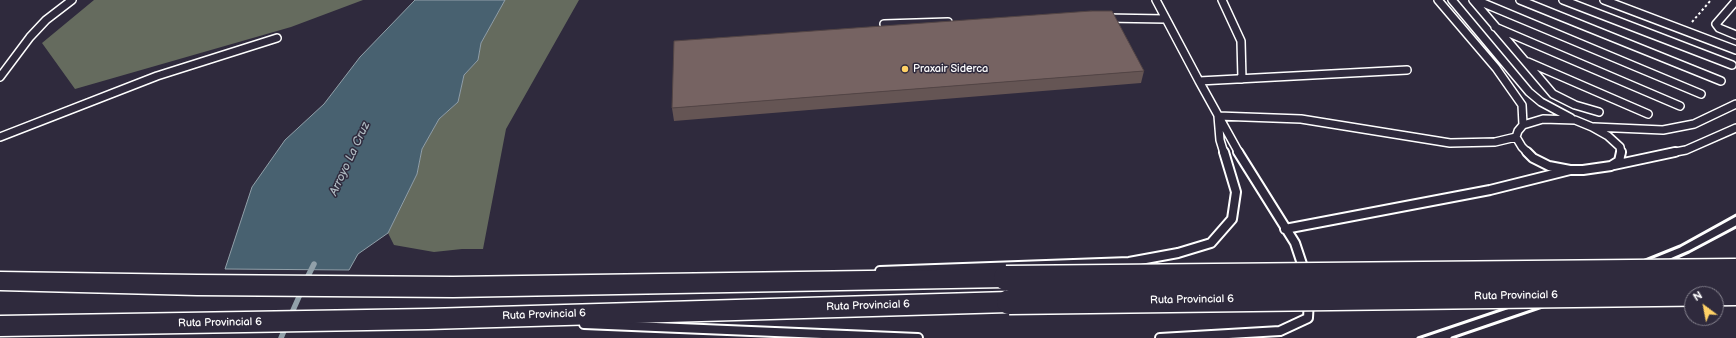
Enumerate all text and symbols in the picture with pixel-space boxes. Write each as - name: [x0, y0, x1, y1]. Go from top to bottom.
- place label: Praxair Siderca: [913, 62, 988, 76]
- marker: Praxair Siderca: [900, 64, 910, 74]
- water label: Arroyo La Cruz: [327, 120, 373, 198]
- north arrow: [1684, 286, 1724, 326]
- street label: Ruta Provincial 6: [1474, 289, 1558, 303]
- text: N: [1691, 289, 1705, 304]
- street label: Ruta Provincial 6: [1150, 293, 1234, 307]
- street label: Ruta Provincial 6: [826, 298, 910, 314]
- street label: Ruta Provincial 6: [502, 307, 586, 323]
- street label: Ruta Provincial 6: [178, 316, 262, 330]

